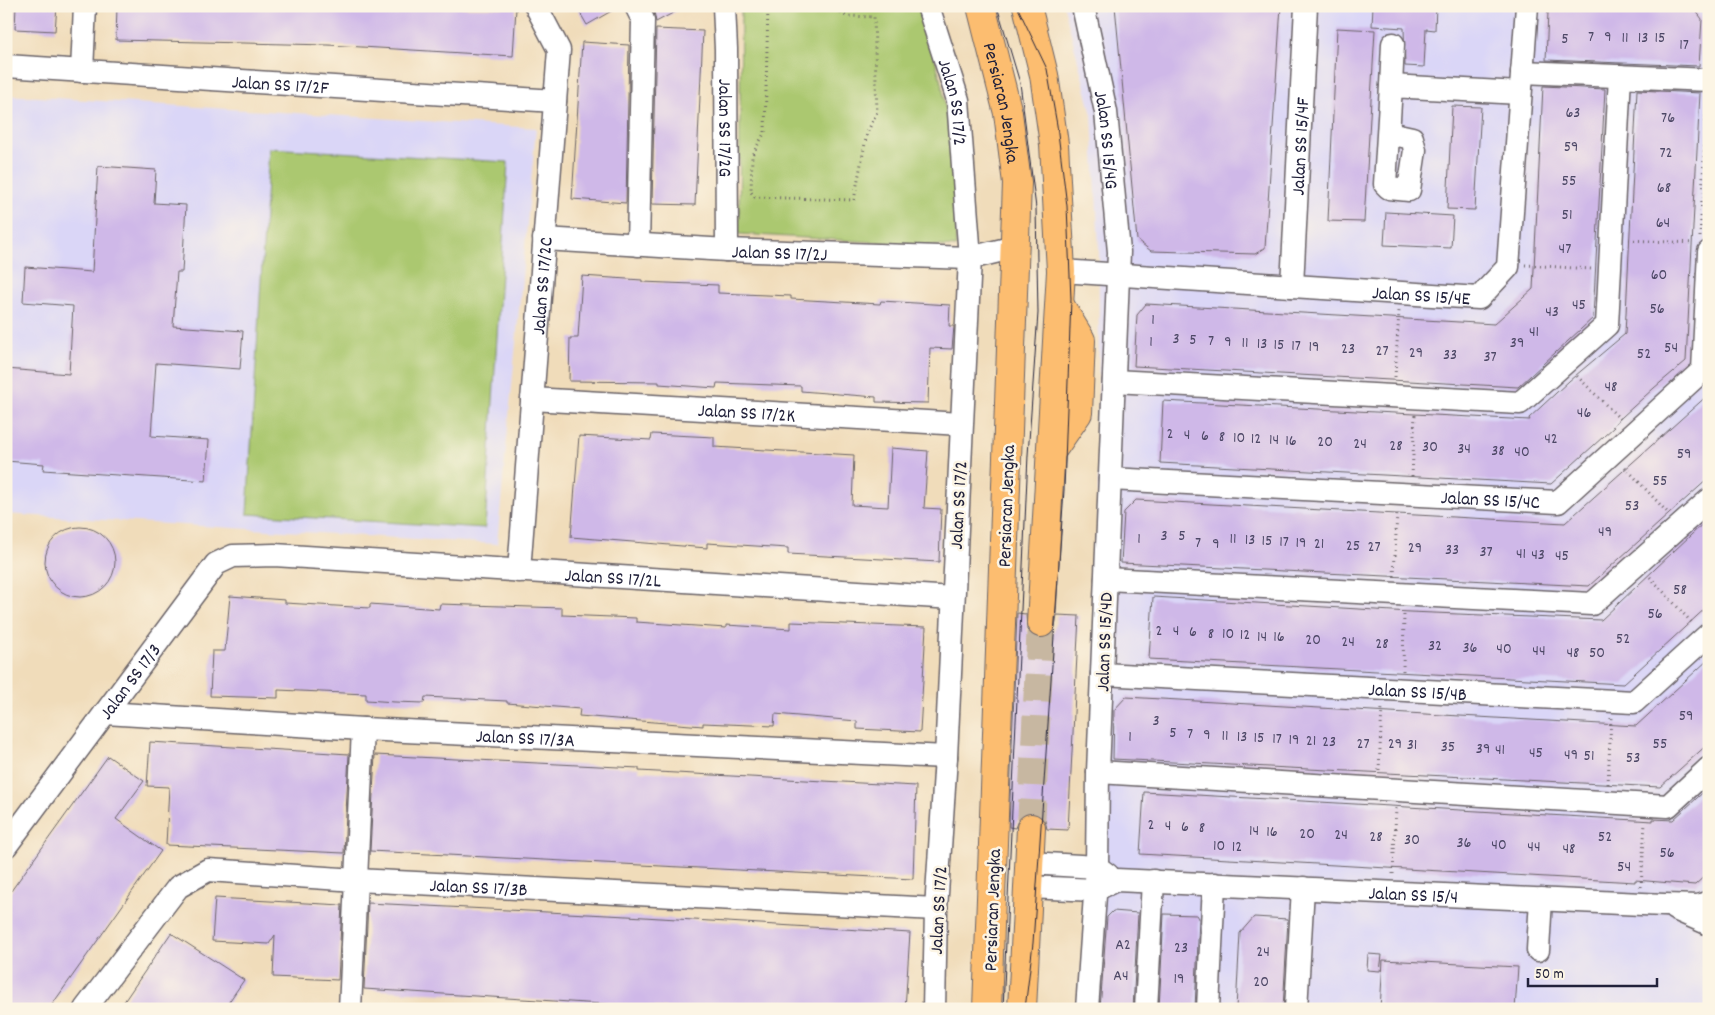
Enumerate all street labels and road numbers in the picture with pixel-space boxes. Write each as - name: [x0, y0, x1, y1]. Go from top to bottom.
- street label: Persiaran Jengka: [974, 40, 1024, 166]
- street label: Jalan SS 17/2: [929, 56, 971, 147]
- street label: Jalan SS 17/2F: [231, 70, 330, 104]
- street label: Jalan SS 17/2G: [709, 79, 737, 177]
- street label: Jalan SS 15/4G: [1085, 88, 1123, 191]
- street label: Jalan SS 15/4F: [1287, 96, 1318, 196]
- street label: Jalan SS 17/2C: [527, 236, 562, 336]
- street label: Jalan SS 17/2J: [731, 240, 828, 270]
- street label: Jalan SS 15/4E: [1371, 281, 1471, 314]
- street label: Jalan SS 17/2K: [697, 399, 796, 431]
- street label: Persiaran Jengka: [993, 443, 1024, 568]
- street label: Jalan SS 17/2: [945, 460, 976, 550]
- street label: Jalan SS 15/4C: [1440, 486, 1541, 518]
- street label: Jalan SS 17/2L: [564, 563, 662, 596]
- street label: Jalan SS 15/4D: [1091, 592, 1122, 692]
- street label: Jalan SS 17/3: [94, 639, 169, 727]
- street label: Jalan SS 15/4B: [1367, 678, 1467, 710]
- street label: Jalan SS 17/3A: [475, 724, 575, 756]
- street label: Persiaran Jengka: [979, 847, 1010, 972]
- street label: Jalan SS 17/2: [925, 865, 956, 955]
- street label: Jalan SS 17/3B: [429, 874, 528, 906]
- street label: Jalan SS 15/4: [1368, 882, 1459, 913]

